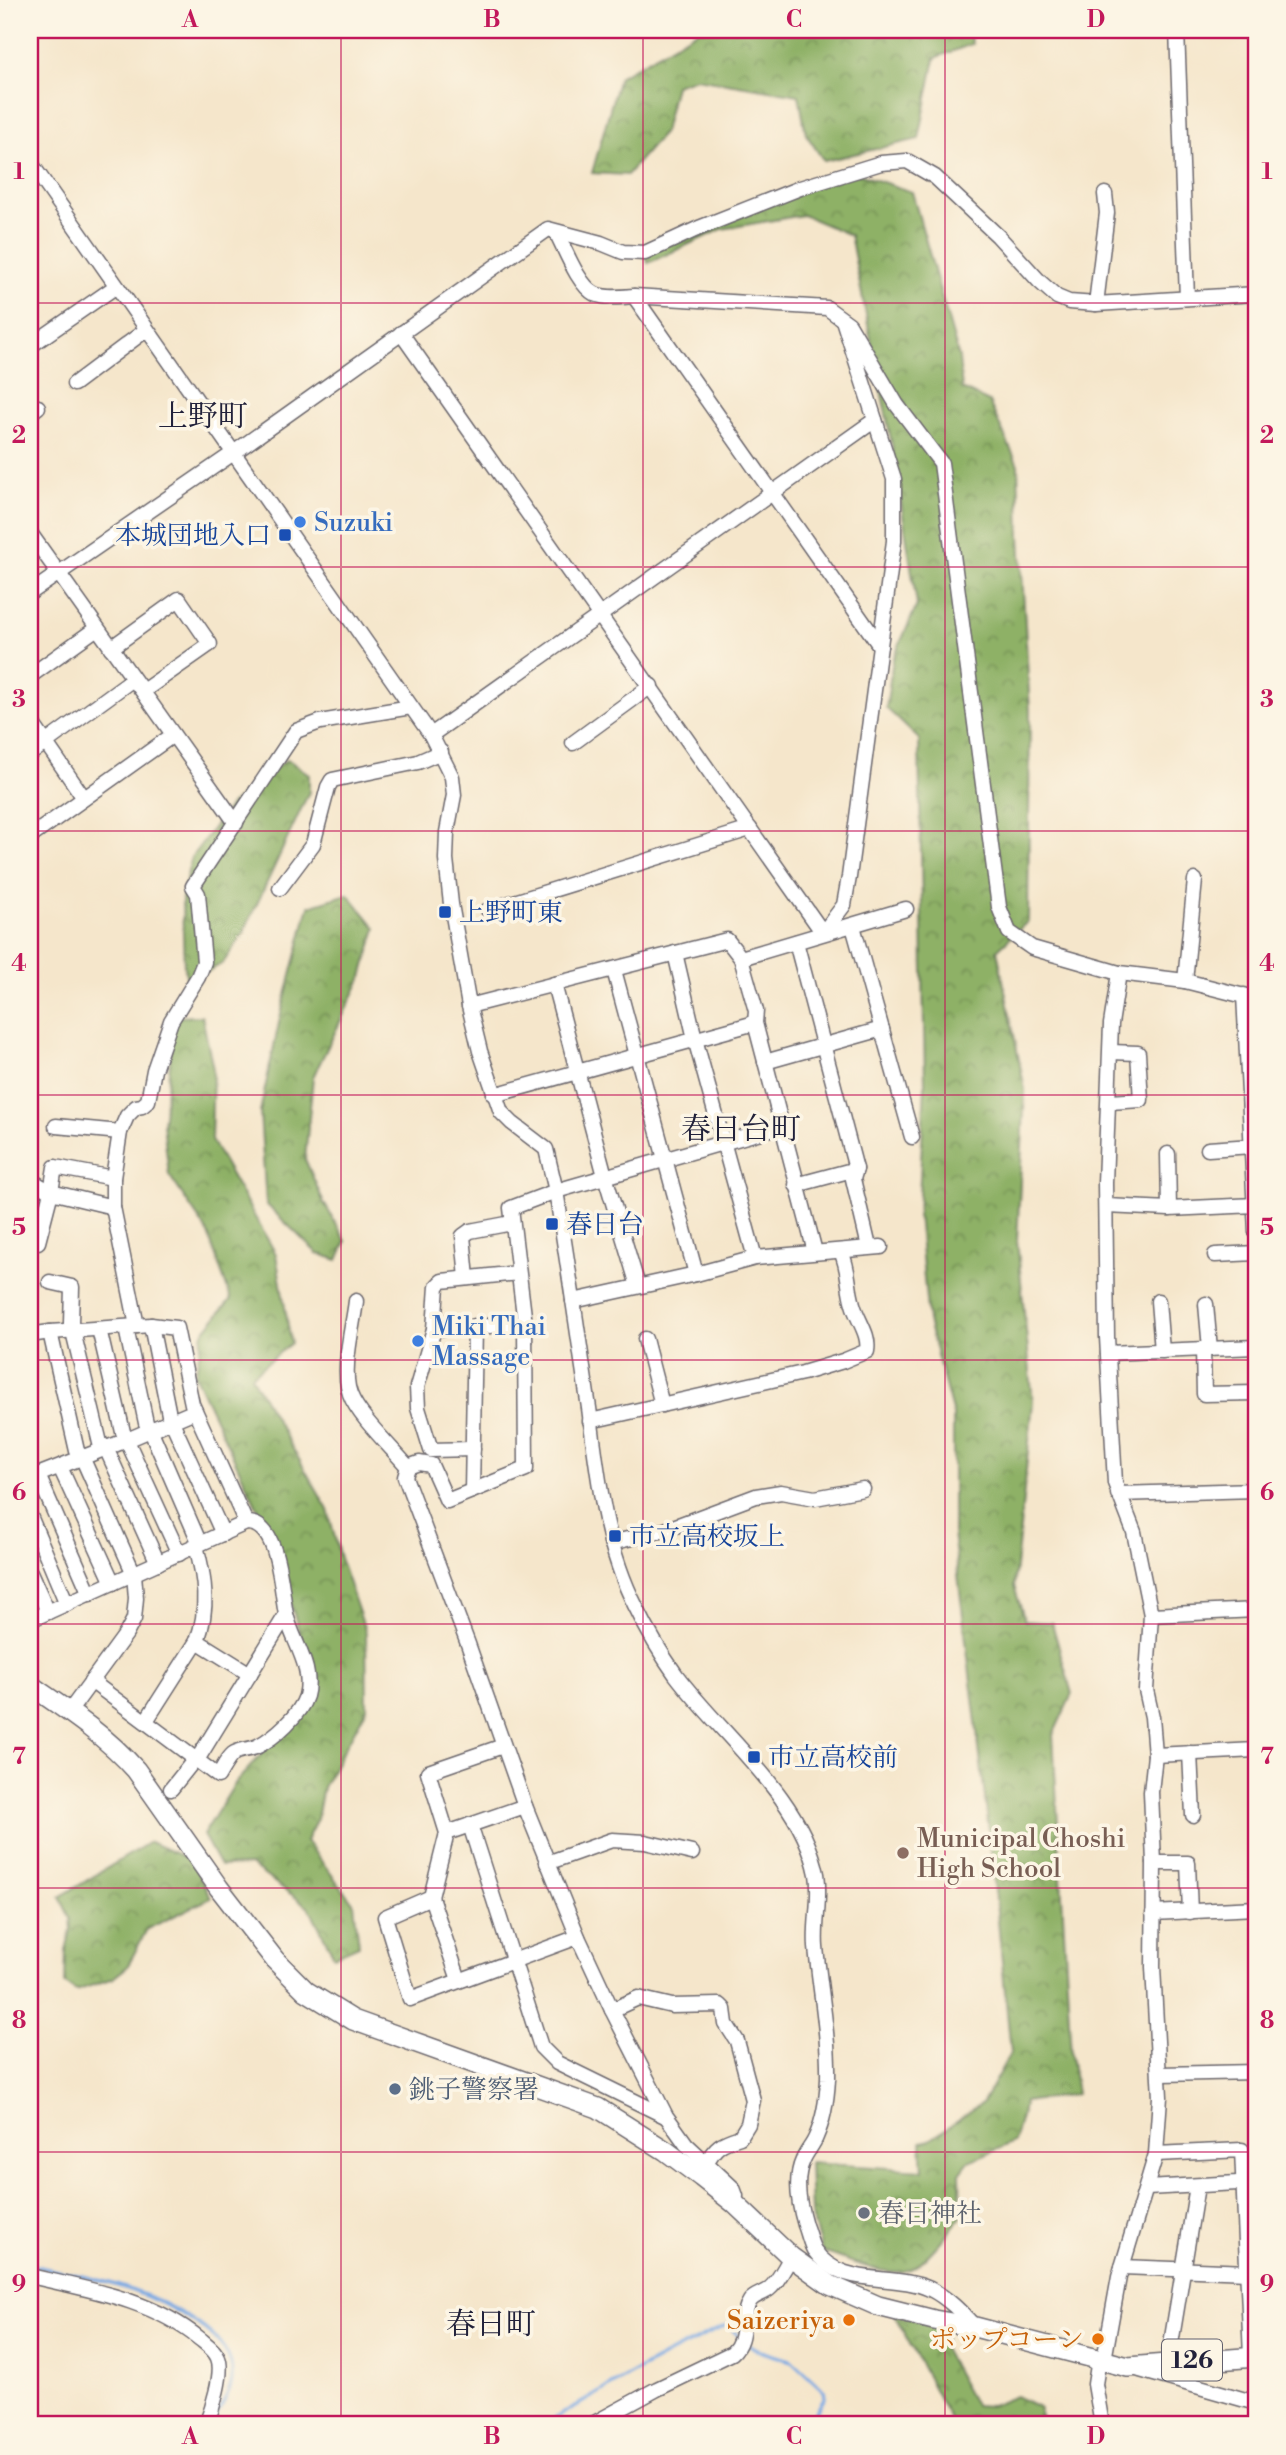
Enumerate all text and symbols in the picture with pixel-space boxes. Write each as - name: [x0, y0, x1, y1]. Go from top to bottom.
- text: A: [181, 6, 199, 34]
- text: B: [483, 6, 501, 34]
- text: C: [786, 6, 802, 34]
- text: D: [1087, 6, 1105, 34]
- text: 1: [13, 158, 25, 186]
- text: 1: [1261, 158, 1273, 186]
- district label: 上野町: [158, 398, 248, 436]
- text: 2: [12, 422, 26, 450]
- text: 2: [1260, 422, 1274, 450]
- place label: Suzuki: [314, 507, 393, 539]
- marker: Suzuki: [292, 514, 308, 530]
- place label: 本城団地入口: [115, 520, 271, 552]
- marker: 本城団地入口: [277, 527, 293, 543]
- text: 3: [12, 686, 26, 714]
- text: 3: [1260, 686, 1274, 714]
- place label: 上野町東: [459, 897, 563, 929]
- marker: 上野町東: [437, 904, 453, 920]
- text: 4: [11, 950, 27, 978]
- text: 4: [1259, 950, 1275, 978]
- district label: 春日台町: [681, 1111, 801, 1149]
- place label: 春日台: [566, 1209, 644, 1241]
- text: 5: [12, 1214, 26, 1242]
- text: 5: [1260, 1214, 1274, 1242]
- marker: 春日台: [544, 1216, 560, 1232]
- place label: Miki Thai Massage: [432, 1311, 546, 1373]
- marker: Miki Thai Massage: [410, 1333, 426, 1349]
- text: 6: [12, 1479, 26, 1507]
- text: 6: [1260, 1479, 1274, 1507]
- place label: 市立高校坂上: [629, 1521, 785, 1553]
- marker: 市立高校坂上: [607, 1528, 623, 1544]
- place label: 市立高校前: [768, 1742, 898, 1774]
- text: 7: [12, 1743, 26, 1771]
- text: 7: [1260, 1743, 1274, 1771]
- marker: 市立高校前: [746, 1749, 762, 1765]
- place label: Municipal Choshi High School: [917, 1823, 1125, 1885]
- marker: Municipal Choshi High School: [895, 1845, 911, 1861]
- text: 8: [12, 2007, 26, 2035]
- text: 8: [1260, 2007, 1274, 2035]
- place label: 銚子警察署: [409, 2074, 539, 2106]
- marker: 銚子警察署: [387, 2081, 403, 2097]
- place label: 春日神社: [878, 2198, 982, 2230]
- marker: 春日神社: [856, 2205, 872, 2221]
- text: 9: [12, 2271, 26, 2299]
- text: 9: [1260, 2271, 1274, 2299]
- place label: Saizeriya: [727, 2305, 836, 2337]
- district label: 春日町: [446, 2306, 536, 2344]
- marker: Saizeriya: [841, 2312, 857, 2328]
- place label: ポップコーン: [930, 2324, 1084, 2356]
- marker: ポップコーン: [1090, 2331, 1106, 2347]
- road number: 126: [1162, 2340, 1222, 2381]
- text: A: [181, 2423, 199, 2451]
- text: B: [483, 2423, 501, 2451]
- text: C: [786, 2423, 802, 2451]
- text: D: [1087, 2423, 1105, 2451]

